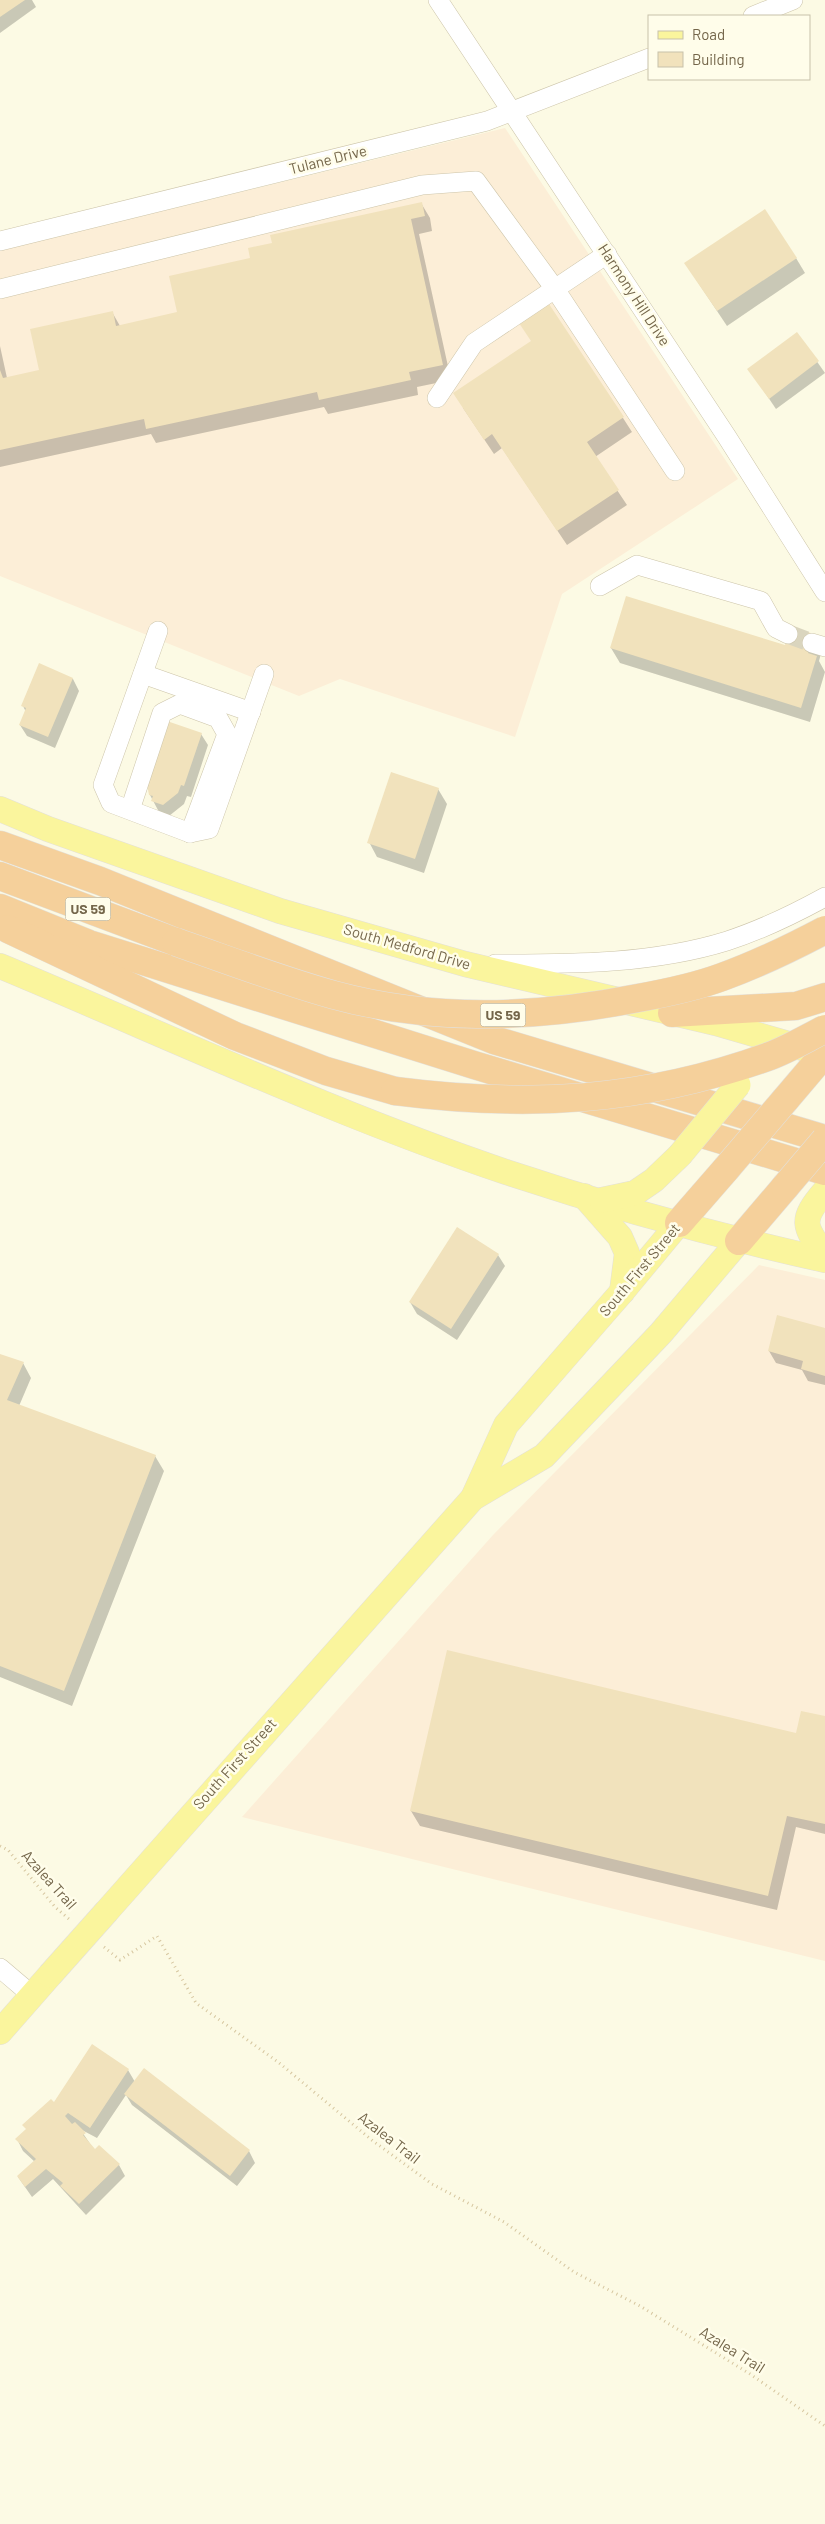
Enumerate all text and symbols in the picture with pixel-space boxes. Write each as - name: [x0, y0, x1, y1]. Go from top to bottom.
- legend: [648, 15, 810, 80]
- text: Road: [692, 25, 725, 43]
- text: Building: [692, 50, 745, 68]
- street label: Tulane Drive: [287, 141, 368, 177]
- street label: Harmony Hill Drive: [595, 240, 675, 349]
- road number: US 59: [66, 898, 110, 921]
- street label: South Medford Drive: [342, 919, 473, 973]
- road number: US 59: [480, 1004, 526, 1026]
- street label: South First Street: [595, 1219, 683, 1320]
- street label: South First Street: [189, 1714, 280, 1812]
- street label: Azalea Trail: [18, 1846, 81, 1913]
- street label: Azalea Trail: [355, 2107, 424, 2167]
- street label: Azalea Trail: [697, 2322, 769, 2376]

